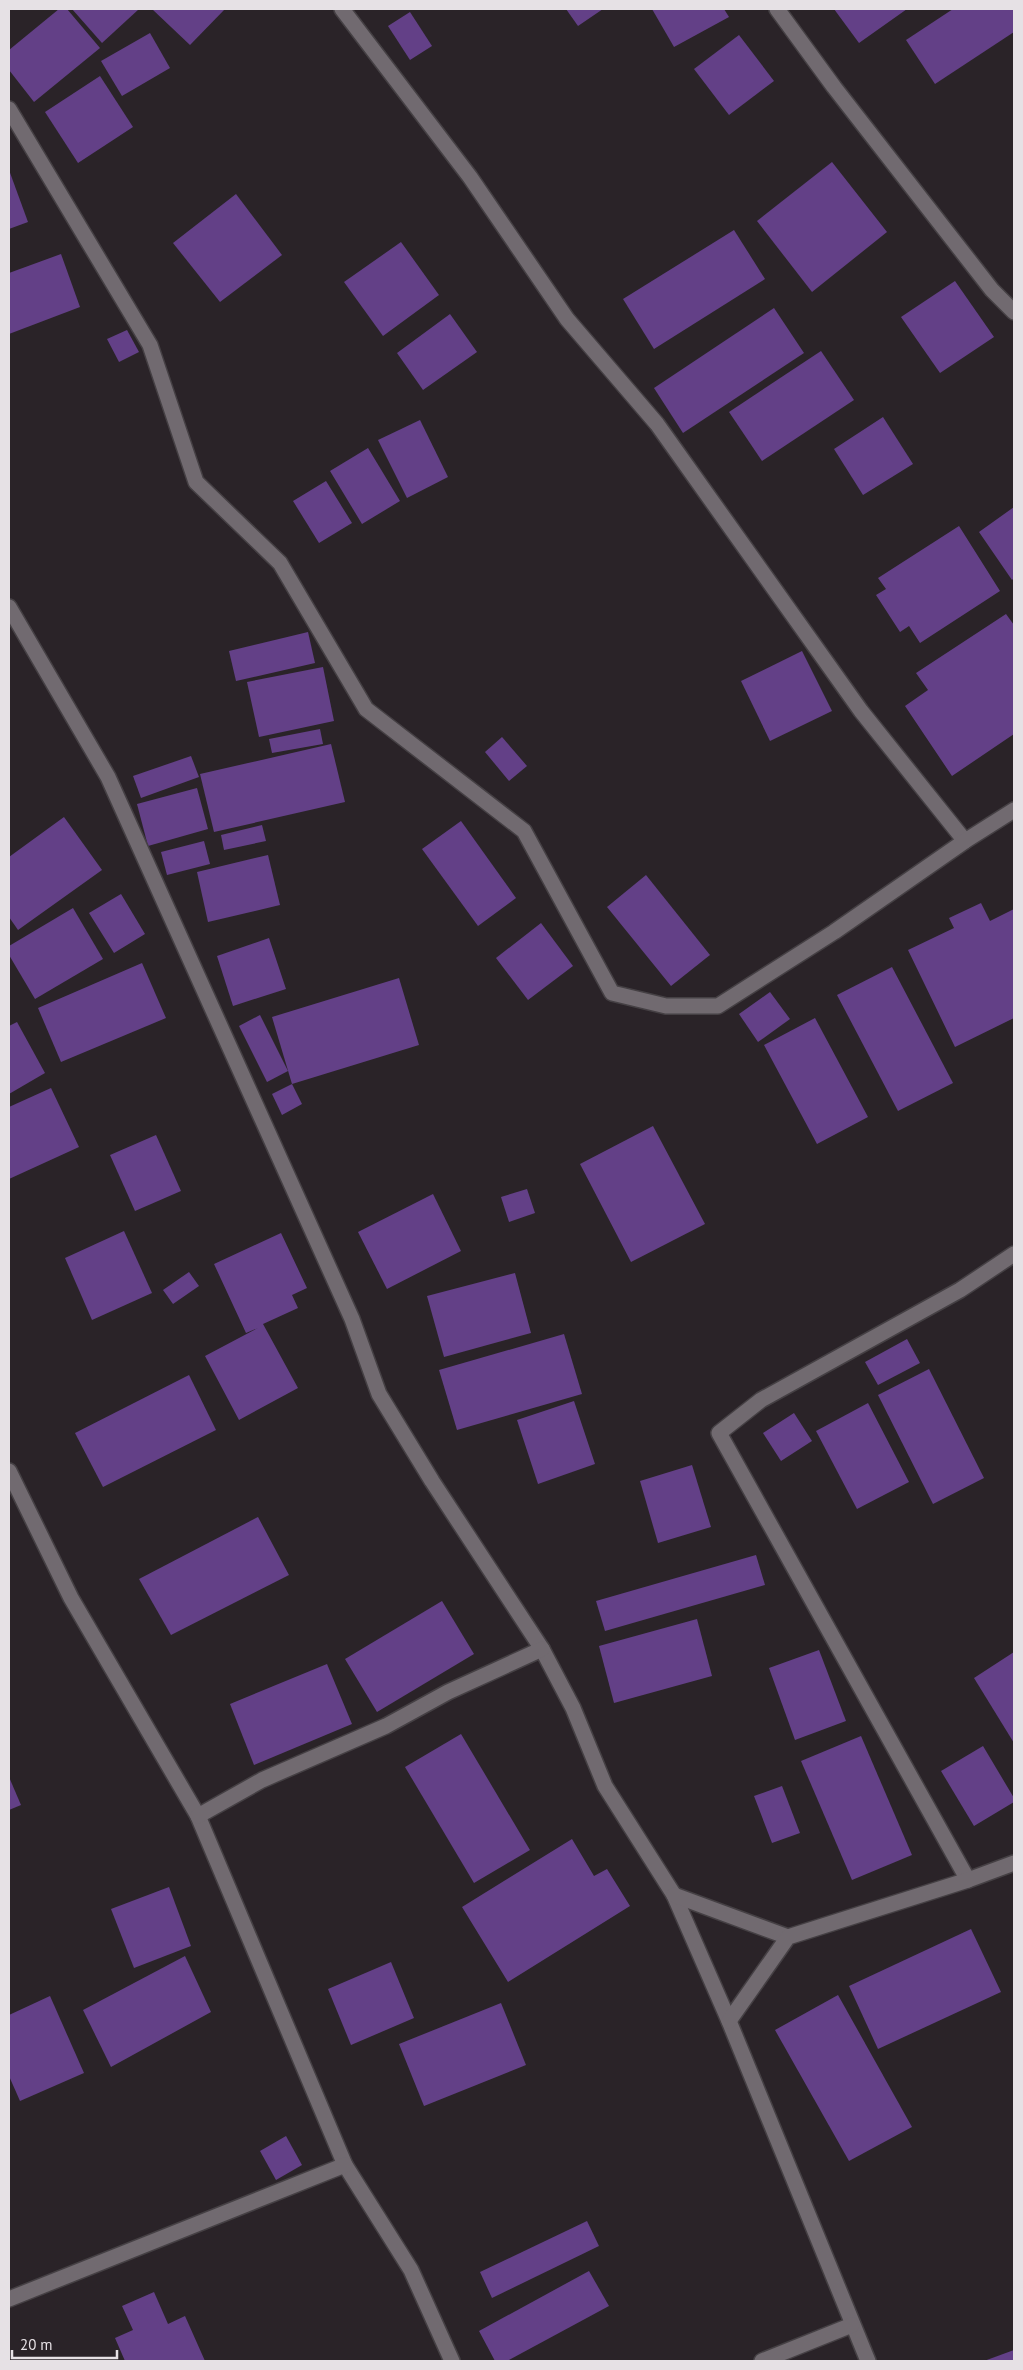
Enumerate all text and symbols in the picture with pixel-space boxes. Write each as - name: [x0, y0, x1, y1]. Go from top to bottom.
- scale bar: [12, 2328, 118, 2360]
- text: 20 m: [20, 2335, 53, 2354]

